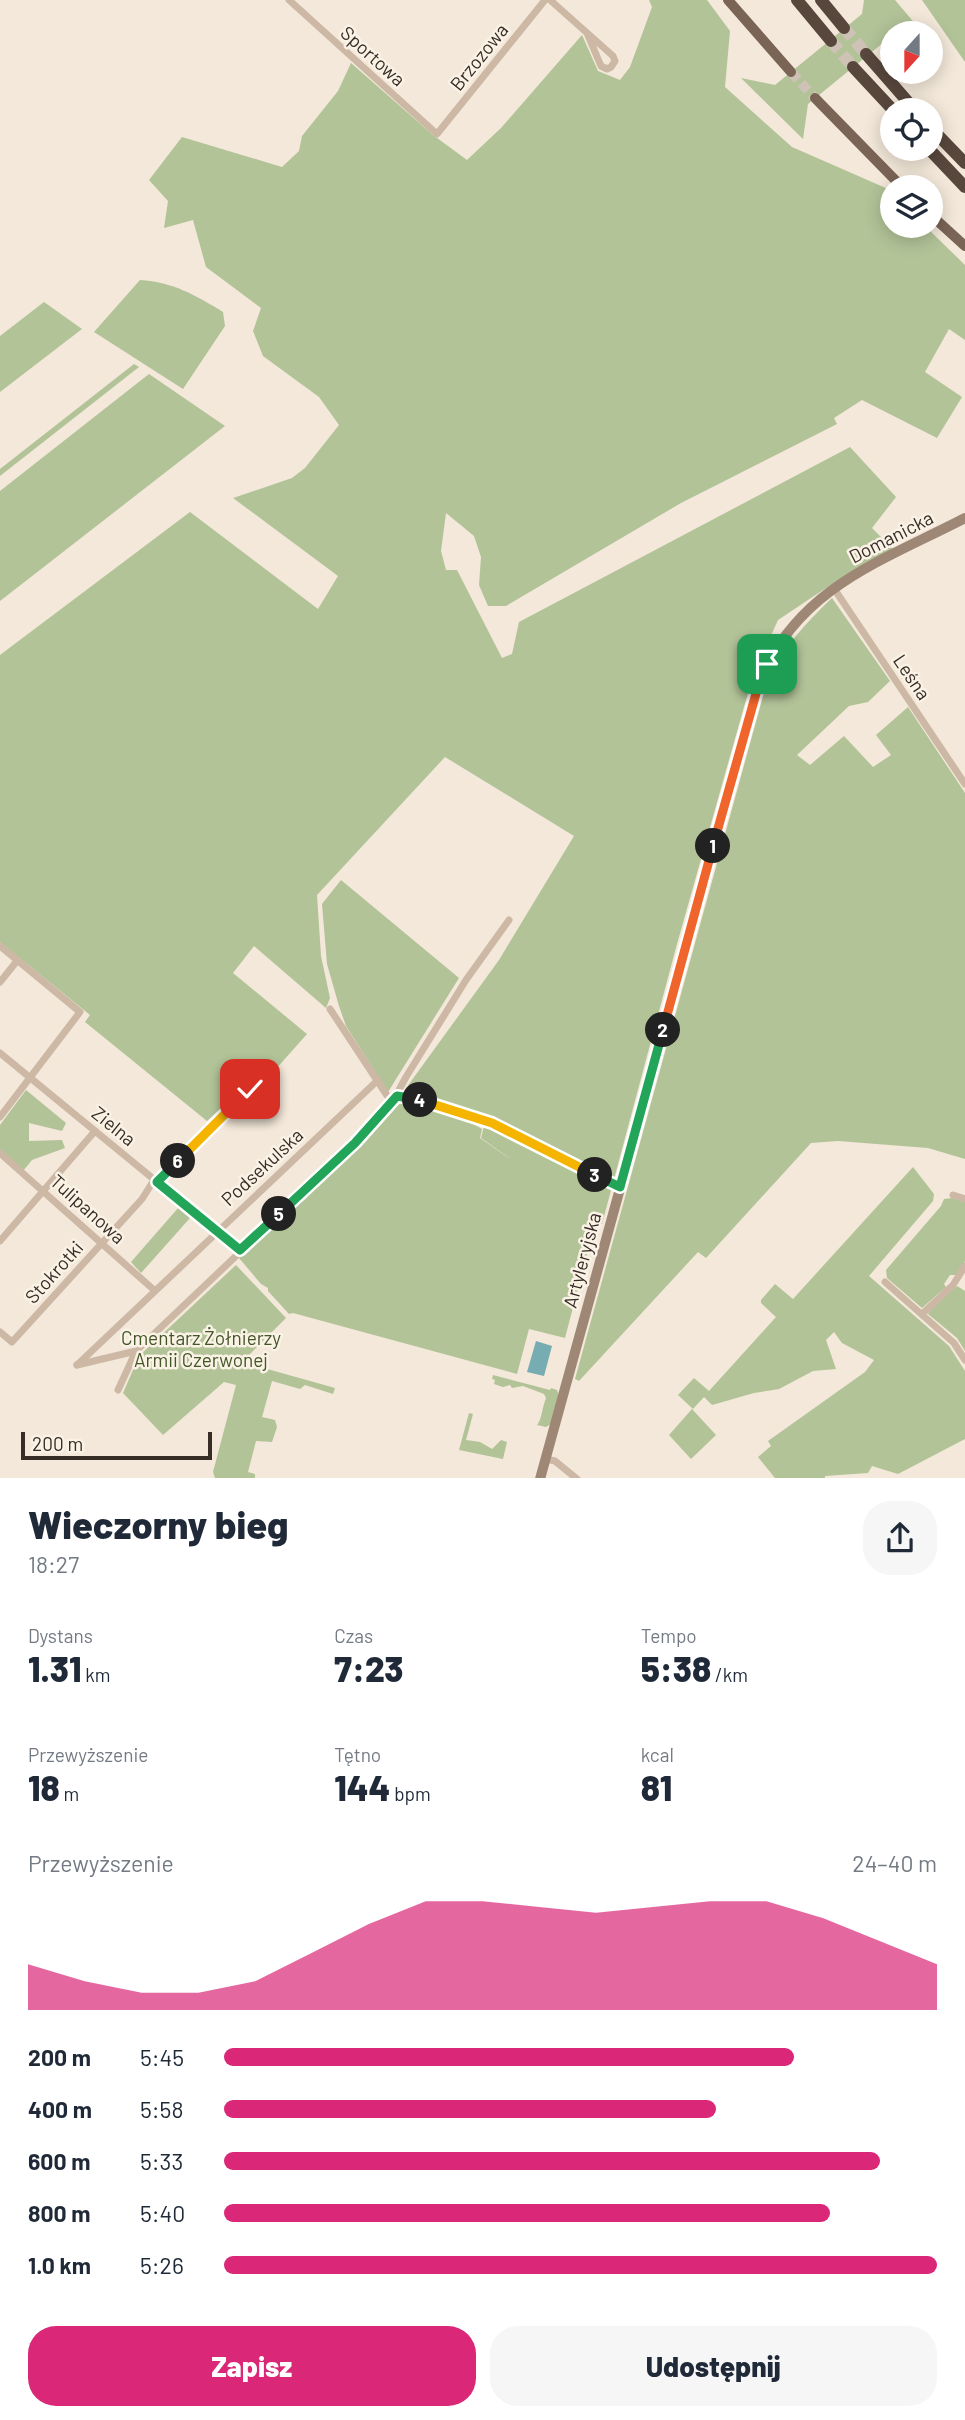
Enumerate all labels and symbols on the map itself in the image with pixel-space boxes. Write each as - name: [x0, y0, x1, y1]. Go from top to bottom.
- street label: Brzozowa: [445, 19, 513, 95]
- street label: Sportowa: [336, 21, 410, 91]
- north arrow: [880, 21, 943, 84]
- street label: Domanicka: [845, 506, 937, 568]
- pin: [737, 634, 797, 694]
- street label: Leśna: [889, 650, 936, 704]
- pin: 1: [696, 828, 730, 864]
- pin: 2: [646, 1012, 680, 1048]
- pin: [220, 1059, 280, 1119]
- pin: 4: [402, 1082, 438, 1118]
- street label: Zielna: [88, 1101, 141, 1150]
- street label: Podsekulska: [216, 1123, 307, 1210]
- pin: 6: [160, 1144, 196, 1178]
- pin: 3: [578, 1158, 612, 1192]
- street label: Tulipanowa: [46, 1169, 131, 1248]
- pin: 5: [262, 1196, 296, 1232]
- street label: Artyleryjska: [558, 1210, 605, 1310]
- street label: Stokrotki: [20, 1236, 88, 1308]
- park label: Cmentarz Żołnierzy Armii Czerwonej: [121, 1326, 281, 1371]
- scale bar: [21, 1430, 212, 1461]

